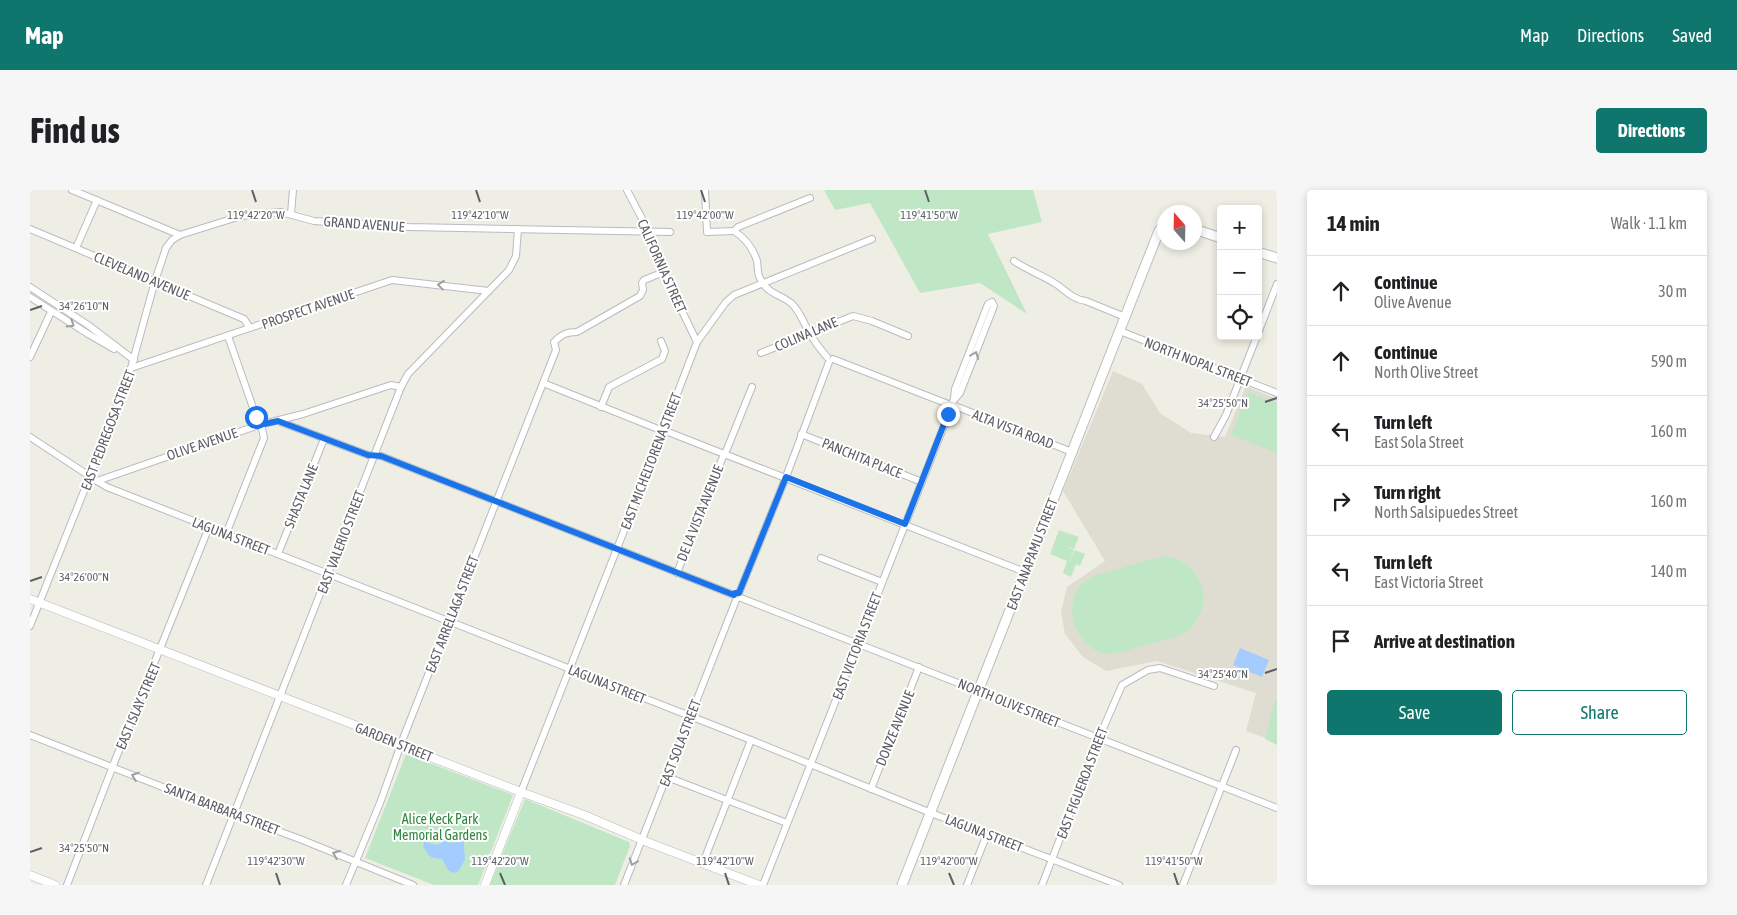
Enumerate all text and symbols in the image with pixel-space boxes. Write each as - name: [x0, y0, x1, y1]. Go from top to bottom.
- text: Map: [25, 22, 64, 49]
- text: Map: [1520, 25, 1549, 46]
- text: Directions: [1577, 25, 1644, 46]
- text: Saved: [1672, 25, 1712, 46]
- button: Directions: [1596, 108, 1707, 153]
- text: Find us: [30, 110, 120, 150]
- north arrow: [1157, 205, 1202, 250]
- map controls: [1217, 205, 1262, 340]
- button: +: [1217, 205, 1262, 250]
- text: 119°42'20"W: [227, 208, 285, 222]
- text: 119°42'10"W: [451, 208, 509, 222]
- text: 119°42'00"W: [676, 208, 734, 222]
- text: 119°41'50"W: [900, 208, 958, 222]
- text: 14 min: [1327, 211, 1380, 235]
- street label: GRAND AVENUE: [323, 213, 405, 235]
- text: Walk · 1.1 km: [1611, 214, 1687, 232]
- street label: CALIFORNIA STREET: [634, 217, 690, 315]
- street label: CLEVELAND AVENUE: [92, 249, 192, 303]
- button: −: [1217, 250, 1262, 295]
- text: Continue: [1374, 271, 1438, 293]
- icon: ahead: [1327, 277, 1355, 305]
- one-way arrow: [436, 280, 444, 291]
- text: 30 m: [1658, 282, 1687, 300]
- street label: PROSPECT AVENUE: [260, 286, 356, 332]
- text: Olive Avenue: [1374, 293, 1451, 311]
- button: locate: [1217, 295, 1262, 340]
- text: 34°26'10"N: [59, 299, 109, 313]
- street label: COLINA LANE: [772, 314, 840, 354]
- one-way arrow: [65, 317, 74, 327]
- street label: NORTH NOPAL STREET: [1142, 334, 1254, 390]
- text: Continue: [1374, 341, 1438, 363]
- icon: ahead: [1327, 347, 1355, 375]
- one-way arrow: [969, 351, 979, 359]
- text: 590 m: [1651, 352, 1687, 370]
- text: North Olive Street: [1374, 363, 1478, 381]
- street label: EAST PEDREGOSA STREET: [78, 368, 138, 492]
- street label: EAST MICHELTORENA STREET: [617, 390, 685, 532]
- text: 34°25'50"N: [1198, 396, 1248, 410]
- route end: [937, 403, 960, 426]
- route start: [245, 406, 268, 429]
- street label: ALTA VISTA ROAD: [970, 406, 1056, 452]
- text: Turn left: [1374, 411, 1432, 433]
- icon: left: [1327, 417, 1355, 445]
- text: 160 m: [1651, 422, 1687, 440]
- street label: OLIVE AVENUE: [165, 424, 240, 464]
- text: East Sola Street: [1374, 433, 1464, 451]
- street label: PANCHITA PLACE: [820, 435, 905, 481]
- street label: SHASTA LANE: [281, 462, 321, 530]
- street label: DE LA VISTA AVENUE: [673, 462, 727, 564]
- text: Turn right: [1374, 481, 1441, 503]
- icon: right: [1327, 487, 1355, 515]
- street label: EAST VALERIO STREET: [314, 488, 368, 596]
- text: 160 m: [1651, 492, 1687, 510]
- street label: EAST ANAPAMU STREET: [1003, 496, 1061, 612]
- text: North Salsipuedes Street: [1374, 503, 1518, 521]
- street label: LAGUNA STREET: [190, 514, 272, 558]
- text: Turn left: [1374, 551, 1432, 573]
- street label: EAST ARRELLAGA STREET: [422, 553, 482, 675]
- icon: left: [1327, 557, 1355, 585]
- text: 140 m: [1651, 562, 1687, 580]
- text: 34°26'00"N: [59, 570, 109, 584]
- text: East Victoria Street: [1374, 573, 1483, 591]
- street label: EAST VICTORIA STREET: [829, 590, 885, 702]
- icon: arrive: [1327, 627, 1355, 655]
- text: Arrive at destination: [1374, 630, 1515, 652]
- street label: EAST ISLAY STREET: [112, 660, 164, 752]
- street label: LAGUNA STREET: [566, 661, 648, 707]
- text: 34°25'40"N: [1198, 667, 1248, 681]
- street label: NORTH OLIVE STREET: [956, 675, 1062, 731]
- street label: DONZE AVENUE: [873, 688, 917, 768]
- button: Save: [1327, 690, 1502, 735]
- button: Share: [1512, 690, 1687, 735]
- street label: EAST SOLA STREET: [656, 697, 704, 789]
- street label: GARDEN STREET: [353, 719, 435, 765]
- street label: EAST FIGUEROA STREET: [1053, 725, 1111, 841]
- one-way arrow: [132, 772, 140, 782]
- street label: SANTA BARBARA STREET: [162, 780, 282, 838]
- park label: Alice Keck Park Memorial Gardens: [393, 811, 487, 843]
- street label: LAGUNA STREET: [943, 811, 1025, 855]
- text: 34°25'50"N: [59, 841, 109, 855]
- one-way arrow: [332, 850, 341, 860]
- text: 119°42'30"W: [247, 854, 305, 868]
- text: 119°42'20"W: [471, 854, 529, 868]
- text: 119°42'10"W: [696, 854, 754, 868]
- text: 119°42'00"W: [920, 854, 978, 868]
- text: 119°41'50"W: [1145, 854, 1203, 868]
- one-way arrow: [629, 857, 639, 866]

